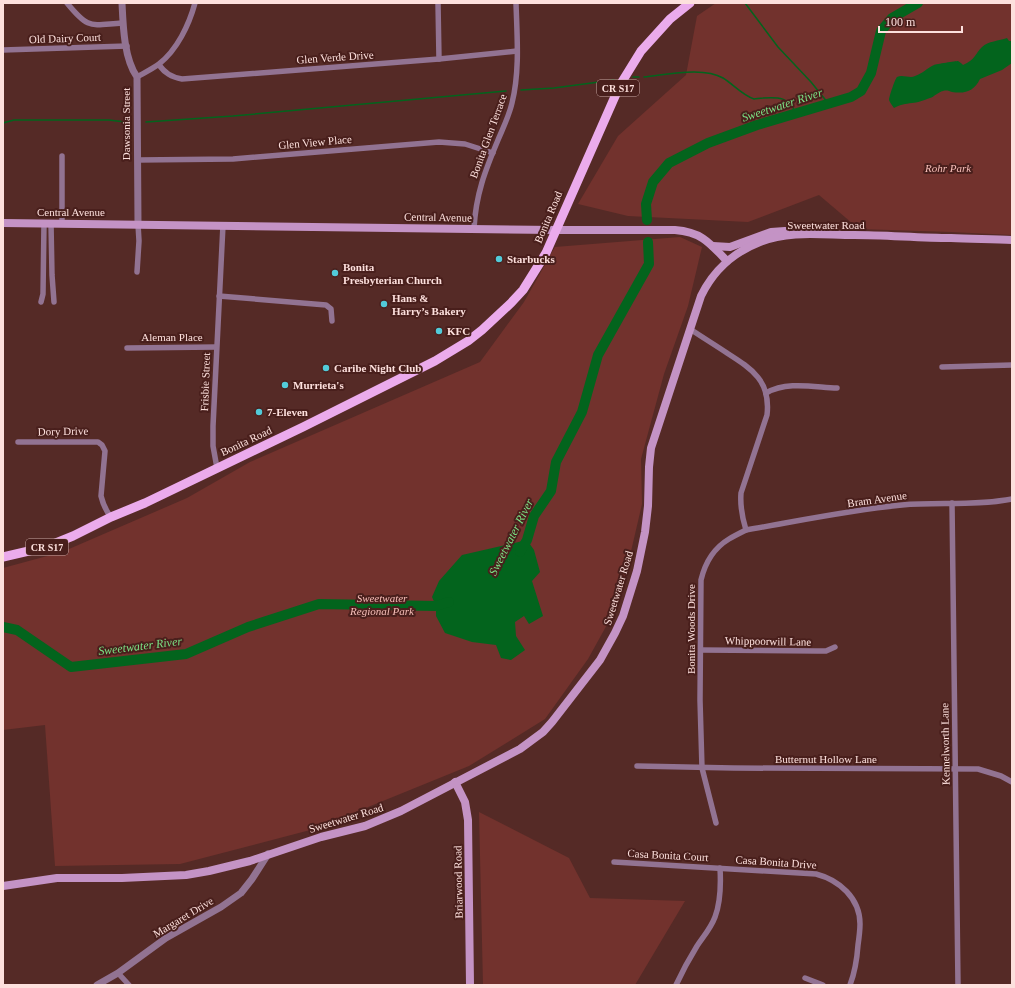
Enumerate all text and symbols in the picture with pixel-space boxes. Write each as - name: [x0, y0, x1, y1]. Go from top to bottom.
- scale bar: [879, 8, 962, 34]
- text: 100 m: [885, 15, 916, 29]
- street label: Old Dairy Court: [29, 31, 101, 45]
- street label: Glen Verde Drive: [296, 48, 374, 66]
- road number: CR S17: [597, 80, 639, 96]
- water label: Sweetwater River: [740, 85, 825, 125]
- street label: Dawsonia Street: [120, 88, 132, 160]
- street label: Bonita Glen Terrace: [467, 92, 509, 180]
- street label: Glen View Place: [278, 133, 352, 151]
- park label: Rohr Park: [924, 162, 972, 174]
- street label: Bonita Road: [532, 189, 565, 245]
- street label: Central Avenue: [37, 206, 105, 218]
- street label: Central Avenue: [404, 210, 472, 224]
- street label: Sweetwater Road: [787, 219, 865, 231]
- place label: Starbucks: [507, 253, 555, 265]
- marker: Starbucks: [494, 254, 504, 264]
- place label: Bonita Presbyterian Church: [343, 261, 442, 286]
- marker: Bonita Presbyterian Church: [330, 268, 340, 278]
- place label: Hans & Harry’s Bakery: [392, 292, 466, 317]
- marker: Hans & Harry’s Bakery: [379, 299, 389, 309]
- place label: KFC: [447, 325, 470, 337]
- marker: KFC: [434, 326, 444, 336]
- street label: Aleman Place: [141, 331, 203, 343]
- street label: Frisbie Street: [198, 352, 212, 412]
- place label: Caribe Night Club: [334, 362, 421, 374]
- marker: Caribe Night Club: [321, 363, 331, 373]
- place label: Murrieta's: [293, 379, 344, 391]
- marker: Murrieta's: [280, 380, 290, 390]
- place label: 7-Eleven: [267, 406, 308, 418]
- marker: 7-Eleven: [254, 407, 264, 417]
- street label: Bonita Road: [218, 424, 274, 458]
- street label: Dory Drive: [38, 425, 88, 437]
- street label: Bram Avenue: [846, 489, 908, 509]
- water label: Sweetwater River: [486, 496, 537, 578]
- road number: CR S17: [26, 539, 68, 555]
- street label: Sweetwater Road: [601, 549, 635, 627]
- street label: Bonita Woods Drive: [685, 584, 697, 674]
- park label: Sweetwater Regional Park: [349, 592, 415, 617]
- water label: Sweetwater River: [97, 634, 183, 658]
- street label: Whippoorwill Lane: [725, 634, 811, 648]
- street label: Kennelworth Lane: [938, 703, 952, 785]
- street label: Butternut Hollow Lane: [775, 753, 877, 765]
- street label: Sweetwater Road: [307, 801, 385, 835]
- street label: Briarwood Road: [451, 845, 465, 919]
- street label: Casa Bonita Court: [627, 847, 709, 863]
- street label: Casa Bonita Drive: [735, 853, 817, 871]
- street label: Margaret Drive: [151, 894, 215, 940]

